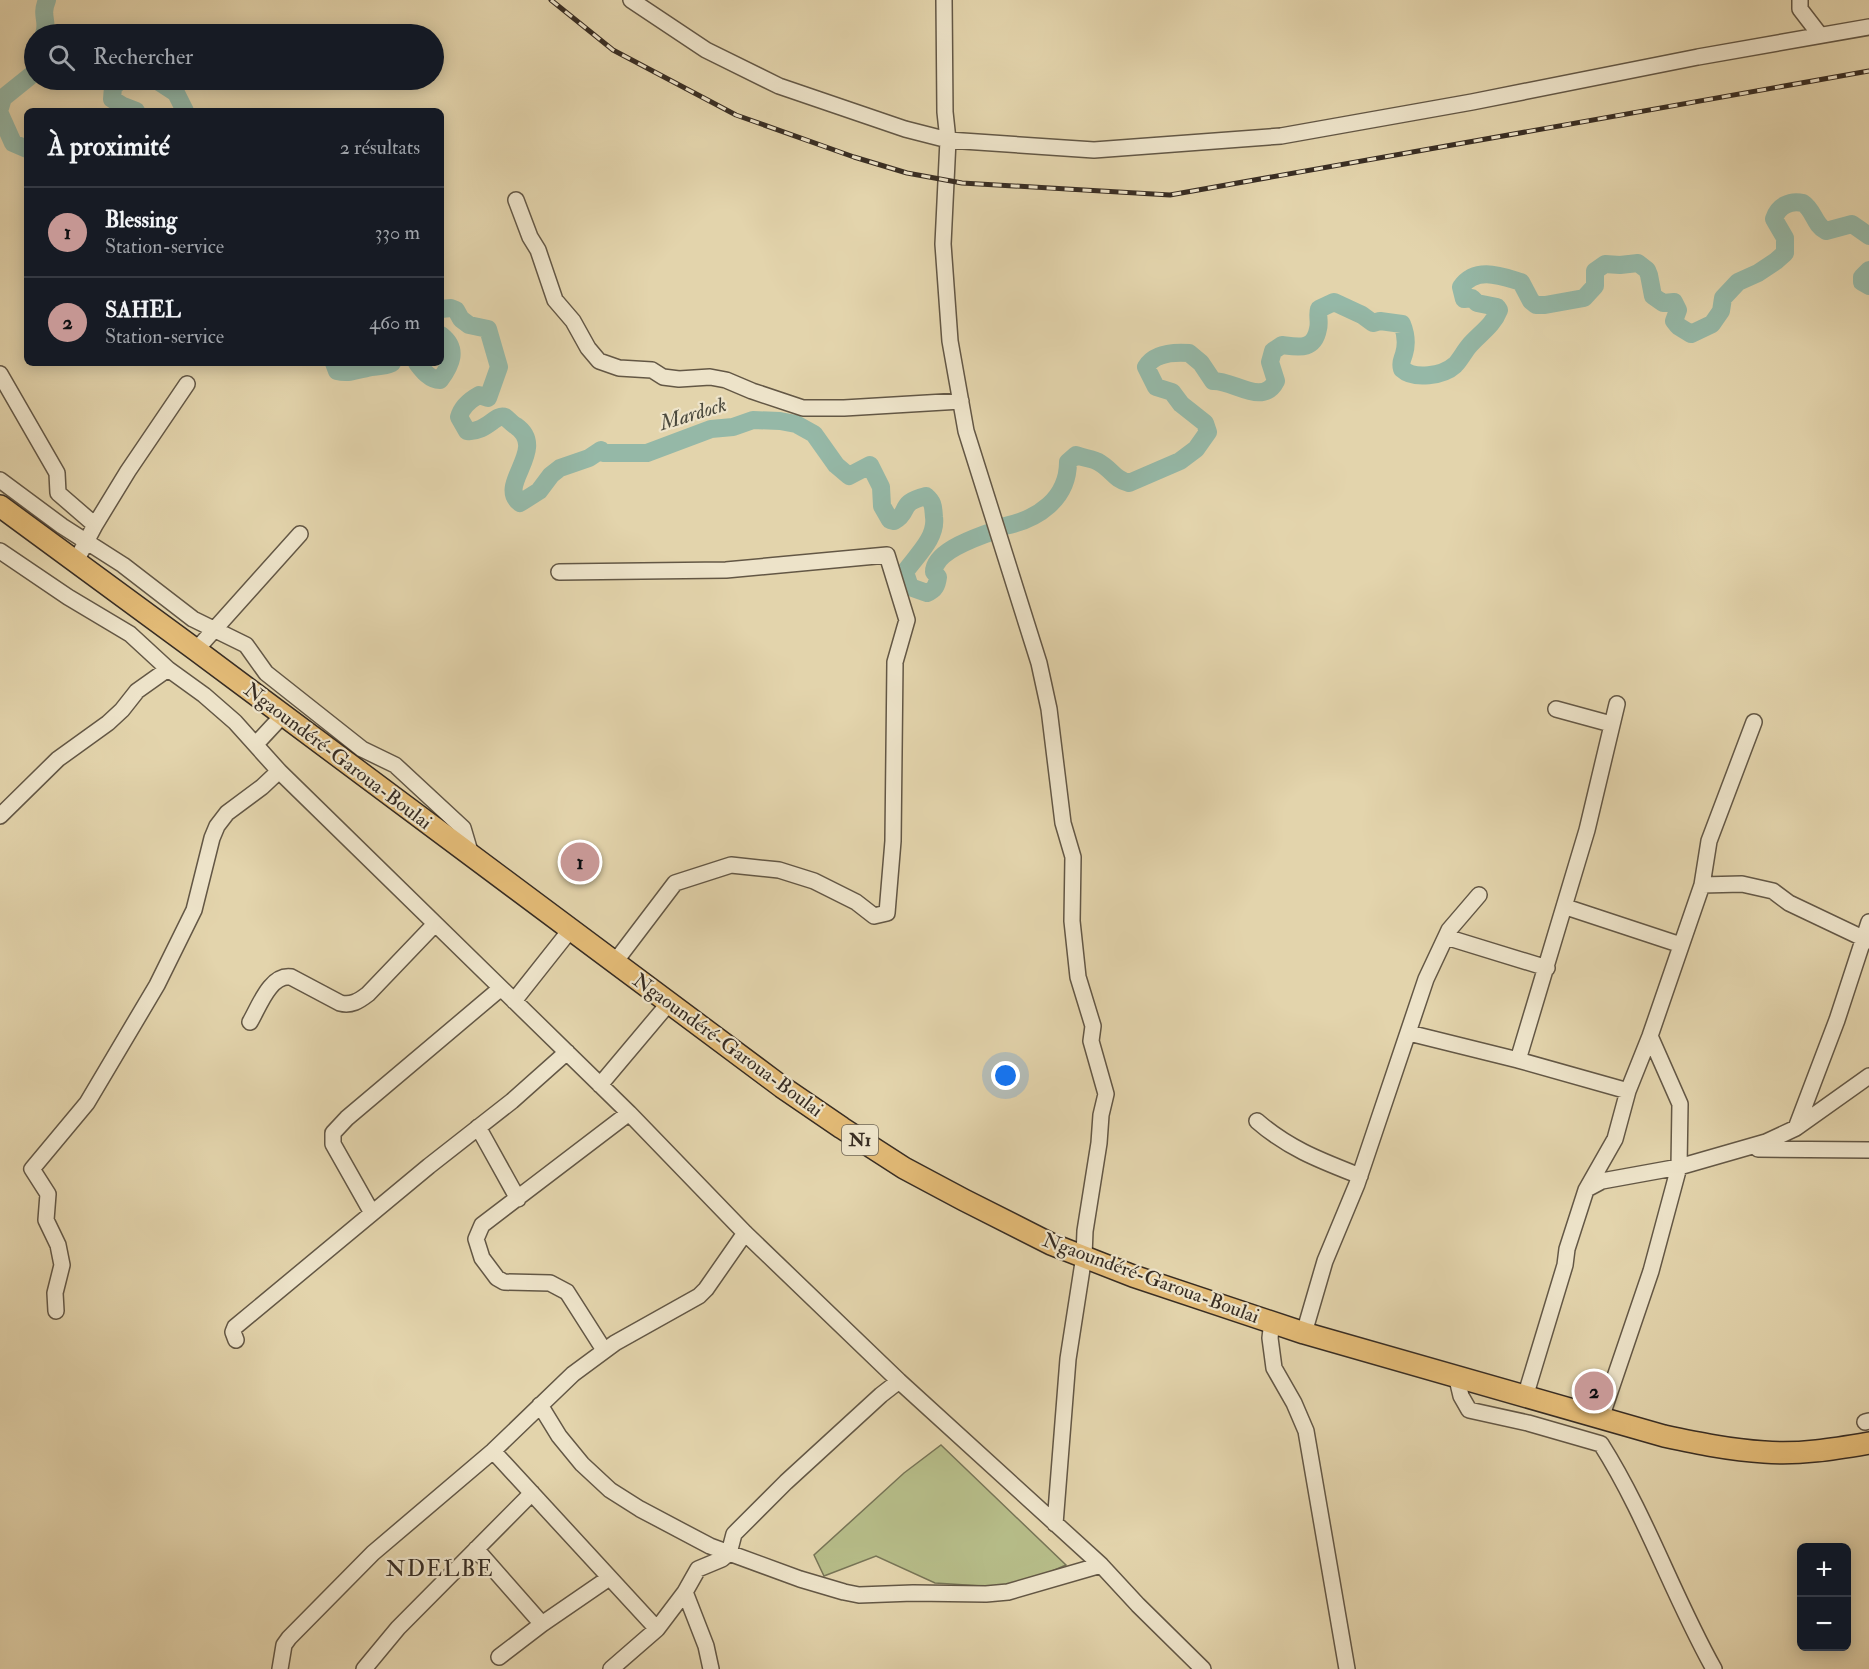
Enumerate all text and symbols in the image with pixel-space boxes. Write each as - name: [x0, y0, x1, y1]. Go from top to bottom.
- search box: [24, 24, 444, 90]
- icon: search: [45, 41, 78, 74]
- text: Rechercher: [93, 43, 193, 71]
- text: À proximité: [48, 131, 170, 163]
- text: 2 résultats: [340, 135, 420, 160]
- text: Blessing: [105, 206, 177, 234]
- text: 1: [64, 220, 71, 245]
- text: 330 m: [375, 220, 420, 245]
- text: Station-service: [105, 234, 224, 259]
- text: SAHEL: [105, 296, 181, 324]
- text: 2: [62, 310, 73, 335]
- text: 460 m: [369, 310, 420, 335]
- text: Station-service: [105, 324, 224, 349]
- water label: Mardock: [654, 391, 730, 438]
- street label: Ngaoundéré-Garoua-Boulai: [239, 677, 437, 835]
- pin: 1: [560, 840, 600, 884]
- street label: Ngaoundéré-Garoua-Boulai: [628, 968, 828, 1122]
- your location: [991, 1061, 1020, 1090]
- road number: N1: [842, 1125, 878, 1155]
- street label: Ngaoundéré-Garoua-Boulai: [1039, 1227, 1263, 1329]
- pin: 2: [1574, 1368, 1614, 1414]
- map controls: [1797, 1543, 1851, 1651]
- button: +: [1797, 1543, 1851, 1597]
- district label: NDELBE: [386, 1555, 494, 1583]
- button: −: [1797, 1597, 1851, 1651]

